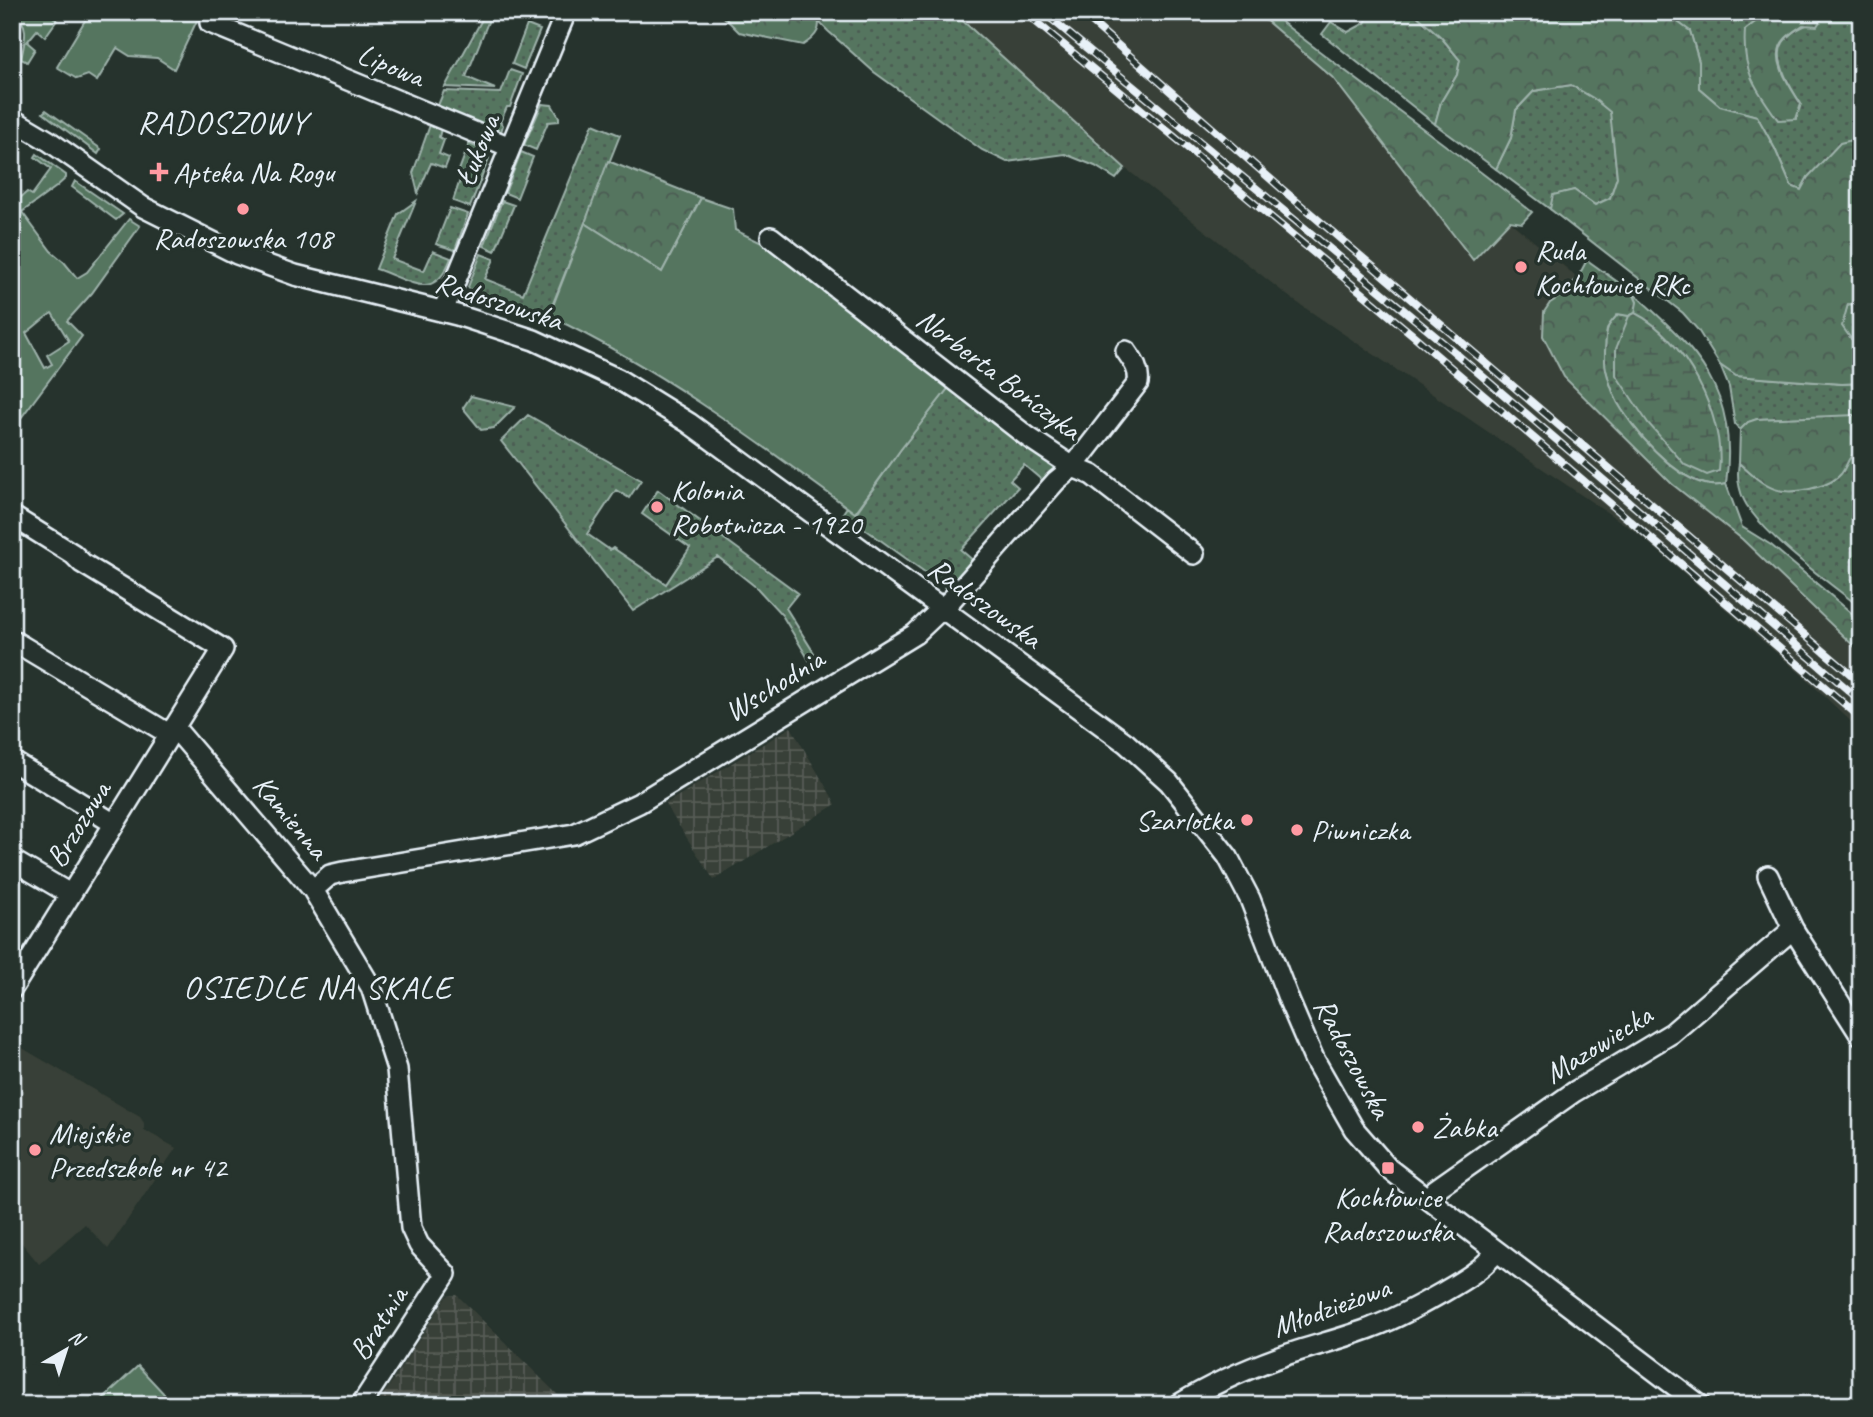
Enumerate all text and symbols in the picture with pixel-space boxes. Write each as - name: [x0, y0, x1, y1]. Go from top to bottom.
- street label: Lipowa: [352, 35, 432, 96]
- district label: RADOSZOWY: [138, 102, 312, 143]
- street label: Łukowa: [446, 106, 509, 191]
- place label: Apteka Na Rogu: [173, 153, 336, 191]
- marker: Apteka Na Rogu: [151, 164, 167, 180]
- marker: Radoszowska 108: [235, 201, 251, 217]
- place label: Radoszowska 108: [153, 219, 335, 257]
- place label: Ruda Kochłowice RKc: [1535, 231, 1691, 303]
- marker: Ruda Kochłowice RKc: [1513, 259, 1529, 275]
- street label: Radoszowska: [431, 263, 569, 340]
- street label: Norberta Bończyka: [909, 300, 1090, 449]
- place label: Kolonia Robotnicza - 1920: [671, 471, 864, 543]
- marker: Kolonia Robotnicza - 1920: [649, 499, 665, 515]
- street label: Radoszowska: [921, 549, 1051, 658]
- street label: Wschodnia: [717, 638, 833, 730]
- street label: Kamienna: [245, 767, 339, 869]
- street label: Brzozowa: [37, 772, 121, 874]
- place label: Szarlotka: [1136, 801, 1236, 839]
- place label: Piwniczka: [1311, 811, 1412, 849]
- marker: Szarlotka: [1239, 812, 1255, 828]
- marker: Piwniczka: [1289, 822, 1305, 838]
- district label: OSIEDLE NA SKALE: [183, 967, 455, 1008]
- street label: Radoszowska: [1305, 991, 1401, 1127]
- street label: Mazowiecka: [1537, 995, 1661, 1092]
- place label: Żabka: [1432, 1108, 1499, 1146]
- place label: Miejskie Przedszkole nr 42: [49, 1114, 229, 1186]
- marker: Żabka: [1410, 1119, 1426, 1135]
- marker: Miejskie Przedszkole nr 42: [27, 1142, 43, 1158]
- marker: Kochłowice Radoszowska: [1380, 1160, 1396, 1176]
- place label: Kochłowice Radoszowska: [1322, 1178, 1456, 1250]
- street label: Młodzieżowa: [1267, 1267, 1397, 1346]
- street label: Bratnia: [340, 1277, 417, 1367]
- north arrow: [32, 1316, 102, 1386]
- text: N: [64, 1325, 91, 1353]

